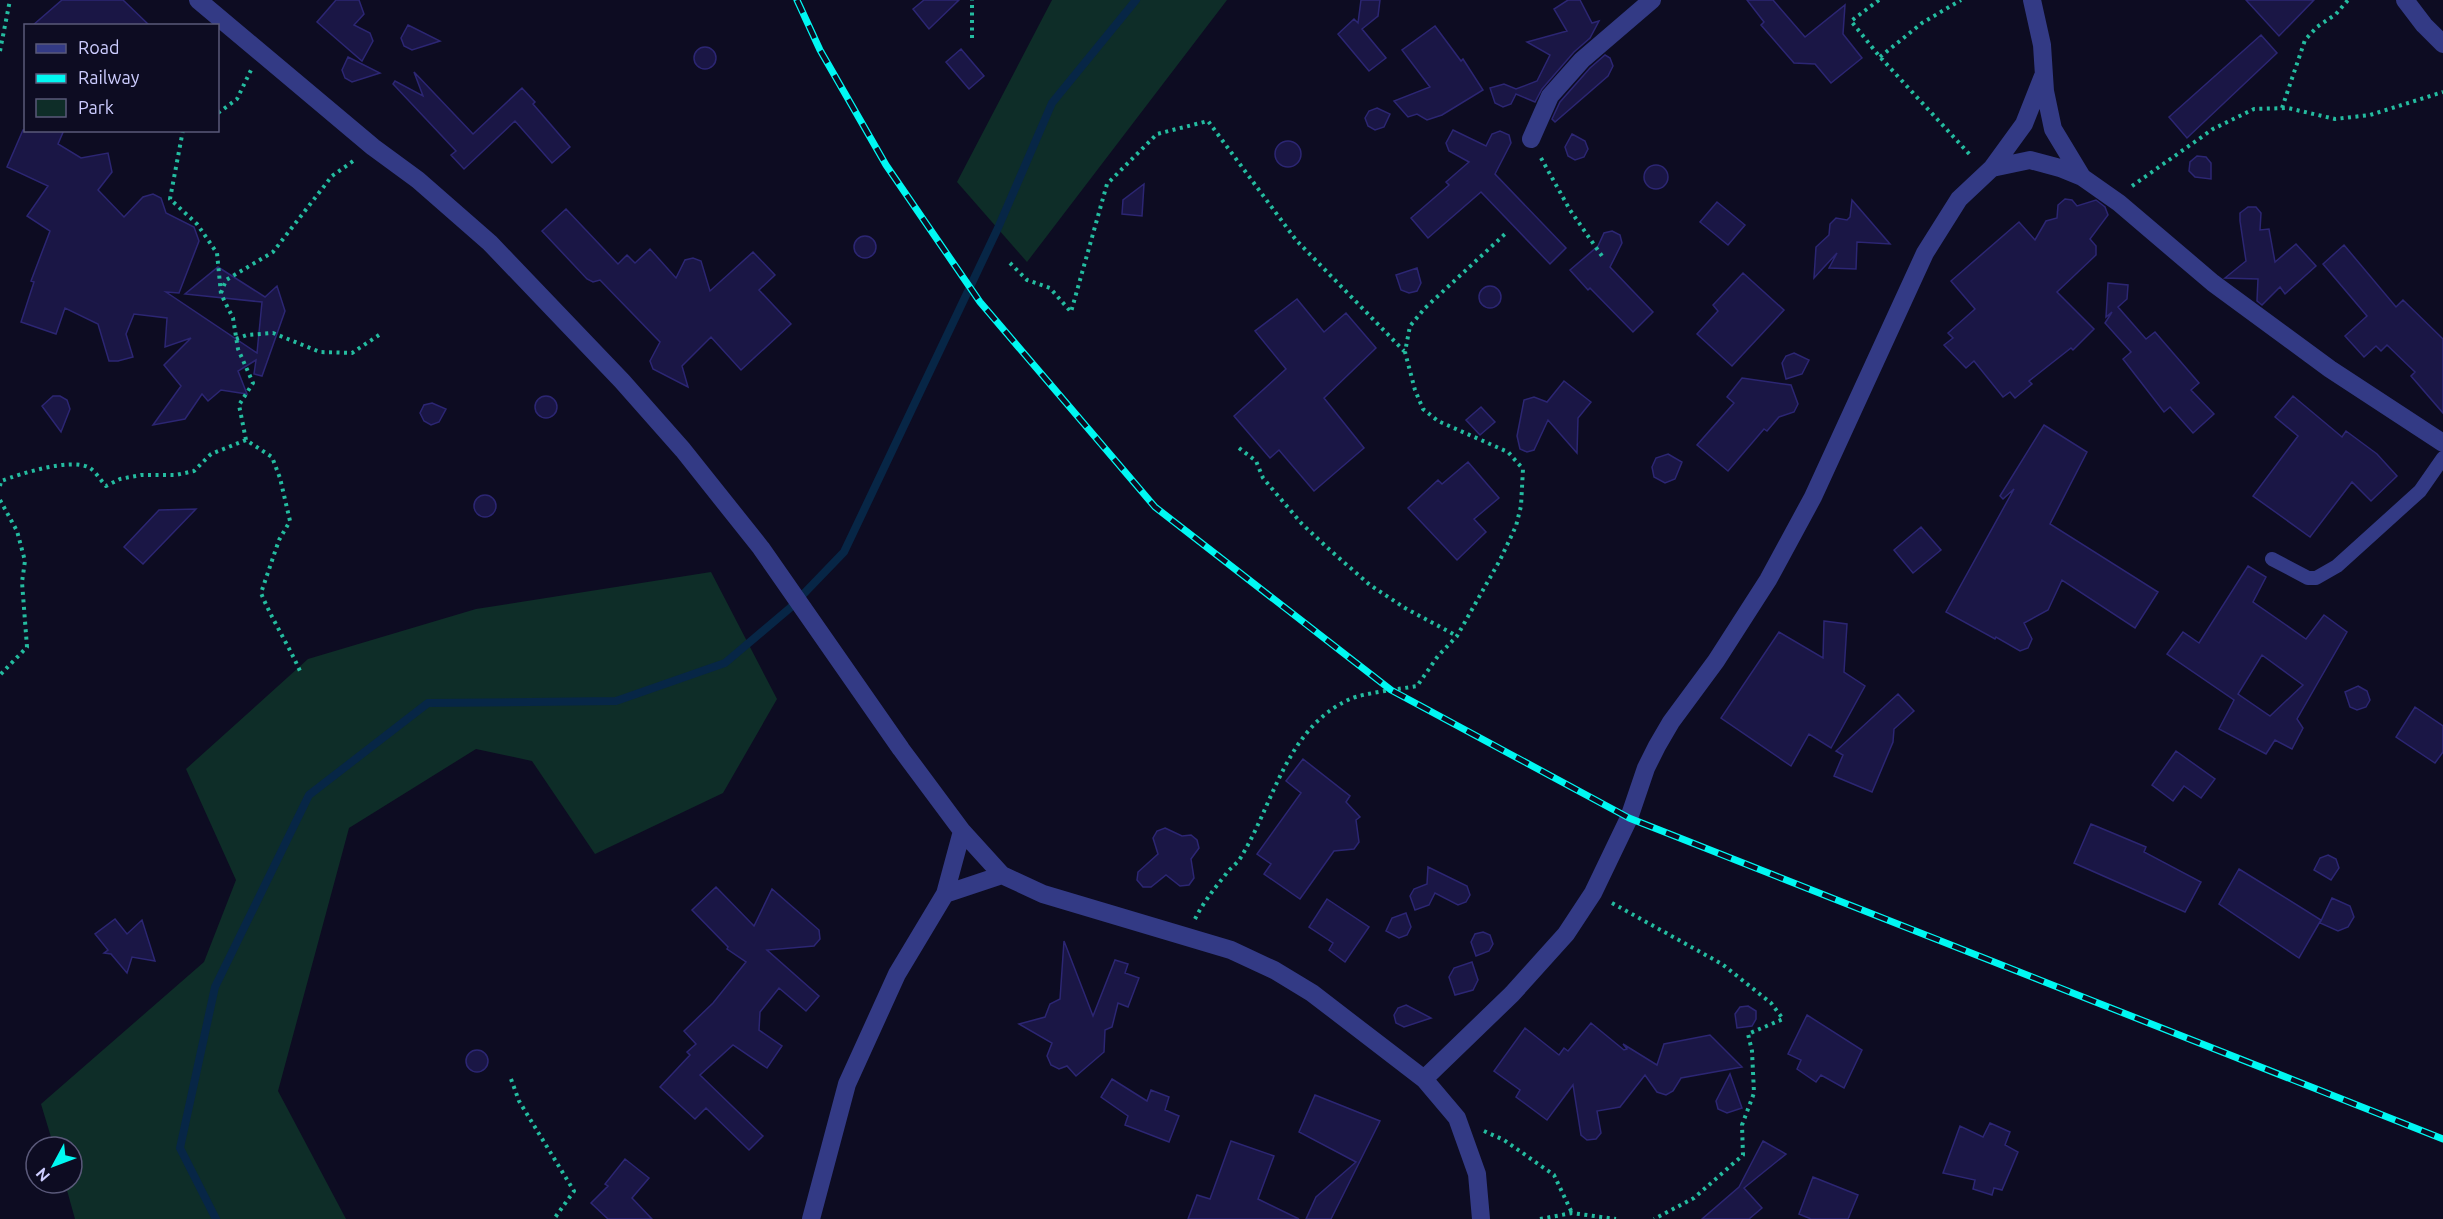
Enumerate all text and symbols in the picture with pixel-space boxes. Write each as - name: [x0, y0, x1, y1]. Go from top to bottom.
- legend: [24, 24, 219, 132]
- text: Road: [78, 37, 120, 57]
- text: Railway: [78, 67, 140, 87]
- text: Park: [78, 97, 114, 117]
- north arrow: [24, 1135, 84, 1195]
- text: N: [32, 1164, 53, 1185]

